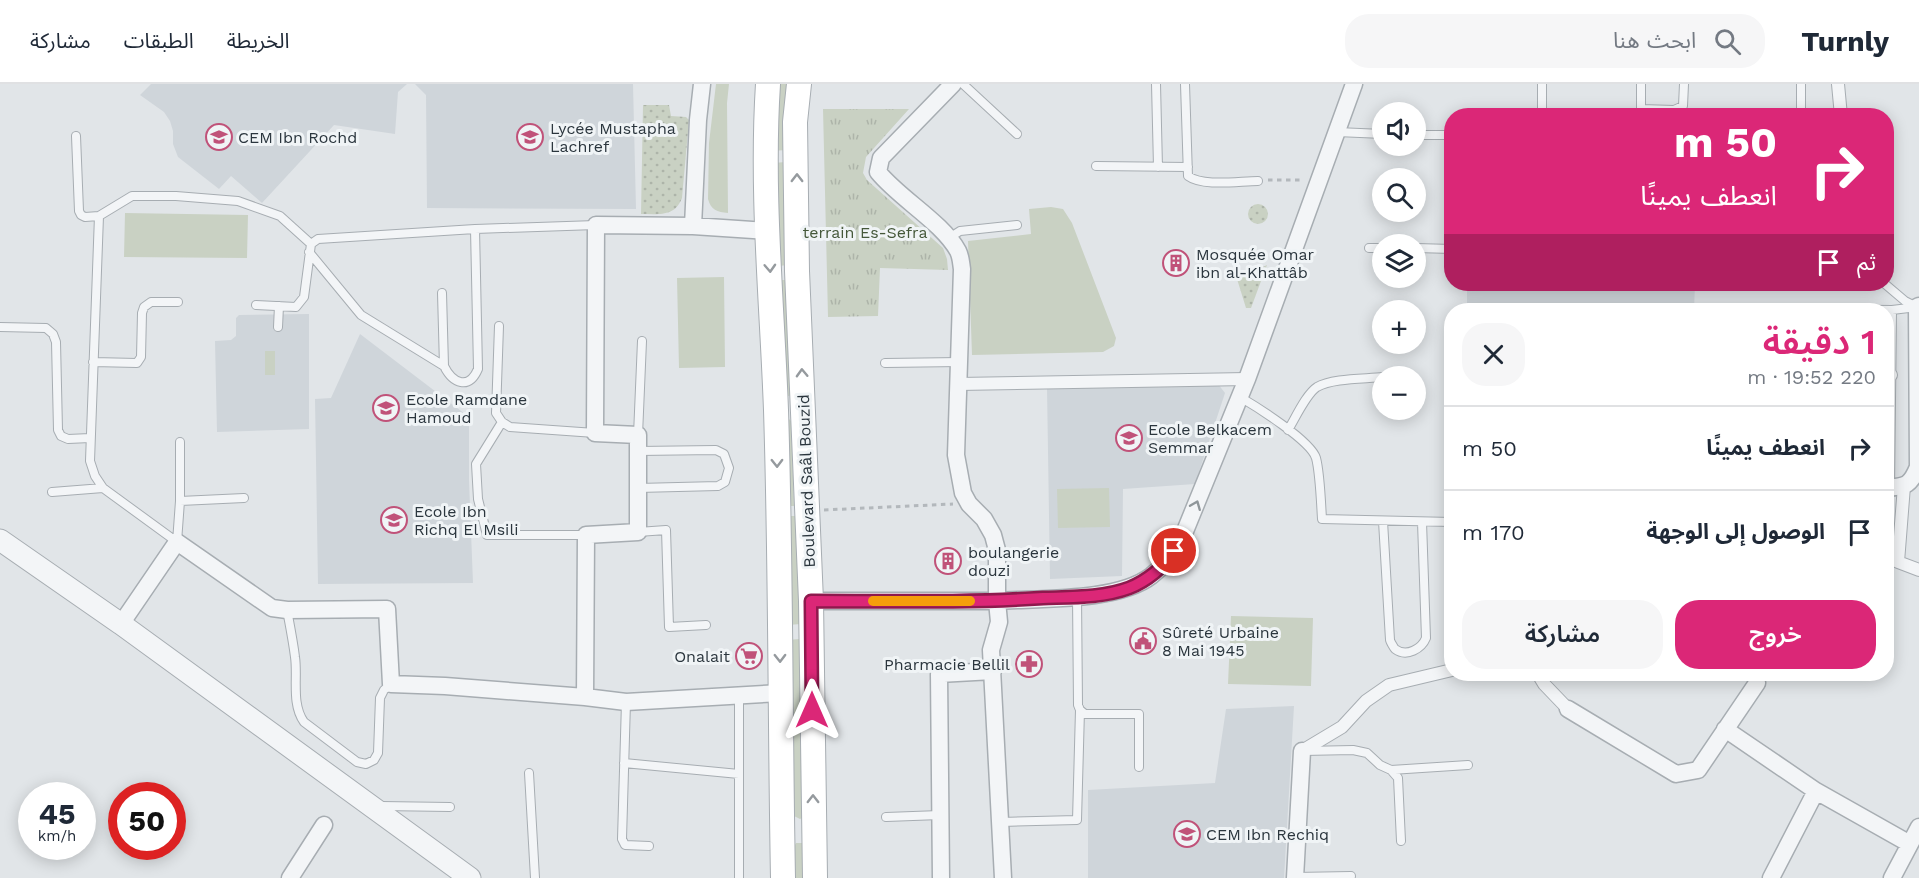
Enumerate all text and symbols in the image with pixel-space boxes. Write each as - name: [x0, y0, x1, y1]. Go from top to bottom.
- search box: [1345, 14, 1765, 68]
- icon: search: [1711, 25, 1744, 58]
- text: Turnly: [1801, 25, 1889, 58]
- text: مشاركة: [30, 28, 91, 53]
- text: الطبقات: [124, 28, 194, 53]
- text: الخريطة: [227, 28, 290, 53]
- text: ابحث هنا: [1613, 28, 1696, 53]
- map controls: [1372, 102, 1426, 420]
- button: sound: [1372, 102, 1426, 156]
- text: 50 m: [1674, 118, 1777, 167]
- place label: Lycée Mustapha Lachref: [550, 119, 676, 156]
- school or university icon: CEM Ibn Rochd: [204, 122, 234, 152]
- school or university icon: Lycée Mustapha Lachref: [515, 122, 545, 152]
- place label: CEM Ibn Rochd: [238, 128, 357, 147]
- icon: right: [1798, 132, 1876, 210]
- button: search: [1372, 168, 1426, 222]
- one-way arrow: [790, 173, 803, 182]
- text: انعطف يمينًا: [1640, 180, 1777, 212]
- park label: terrain Es-Sefra: [803, 223, 927, 242]
- button: layers: [1372, 234, 1426, 288]
- place label: Mosquée Omar ibn al-Khattâb: [1196, 245, 1315, 282]
- icon: arrive: [1812, 246, 1845, 279]
- building icon: Mosquée Omar ibn al-Khattâb: [1161, 248, 1191, 278]
- text: ثم: [1857, 250, 1876, 275]
- one-way arrow: [763, 264, 776, 273]
- button: +: [1372, 300, 1426, 354]
- text: 1 دقيقة: [1763, 321, 1876, 363]
- button: close: [1462, 323, 1525, 386]
- text: 220 m · 19:52: [1747, 365, 1876, 389]
- button: −: [1372, 366, 1426, 420]
- one-way arrow: [795, 368, 808, 377]
- place label: Ecole Ramdane Hamoud: [406, 390, 527, 427]
- school or university icon: Ecole Ramdane Hamoud: [371, 393, 401, 423]
- street label: Boulevard Saâl Bouzid: [794, 394, 819, 568]
- place label: Ecole Belkacem Semmar: [1148, 420, 1272, 457]
- school or university icon: Ecole Belkacem Semmar: [1114, 423, 1144, 453]
- icon: right: [1843, 432, 1876, 465]
- text: انعطف يمينًا: [1706, 435, 1825, 460]
- text: 50 m: [1462, 436, 1517, 461]
- one-way arrow: [771, 459, 783, 468]
- one-way arrow: [1189, 500, 1201, 511]
- place label: Ecole Ibn Richq El Msili: [414, 502, 519, 539]
- school or university icon: Ecole Ibn Richq El Msili: [379, 505, 409, 535]
- icon: arrive: [1843, 516, 1876, 549]
- text: الوصول إلى الوجهة: [1646, 519, 1825, 544]
- text: 170 m: [1462, 520, 1525, 545]
- pin: [1148, 525, 1199, 576]
- icon: arrive: [1157, 534, 1190, 567]
- place label: boulangerie douzi: [968, 543, 1059, 580]
- building icon: boulangerie douzi: [933, 546, 963, 576]
- button: مشاركة: [1462, 600, 1663, 669]
- button: خروج: [1675, 600, 1876, 669]
- place label: Sûreté Urbaine 8 Mai 1945: [1162, 623, 1279, 660]
- public building icon: Sûreté Urbaine 8 Mai 1945: [1128, 626, 1158, 656]
- supermarket icon: Onalait: [734, 641, 764, 671]
- place label: Onalait: [674, 647, 730, 666]
- pharmacy icon: Pharmacie Bellil: [1014, 649, 1044, 679]
- one-way arrow: [774, 654, 786, 663]
- place label: Pharmacie Bellil: [884, 655, 1010, 674]
- position arrow: [780, 678, 844, 742]
- speed limit sign: 50: [108, 782, 186, 860]
- one-way arrow: [807, 794, 819, 803]
- text: 45: [39, 796, 75, 831]
- school or university icon: CEM Ibn Rechiq: [1172, 819, 1202, 849]
- place label: CEM Ibn Rechiq: [1206, 825, 1329, 844]
- text: km/h: [38, 827, 76, 845]

